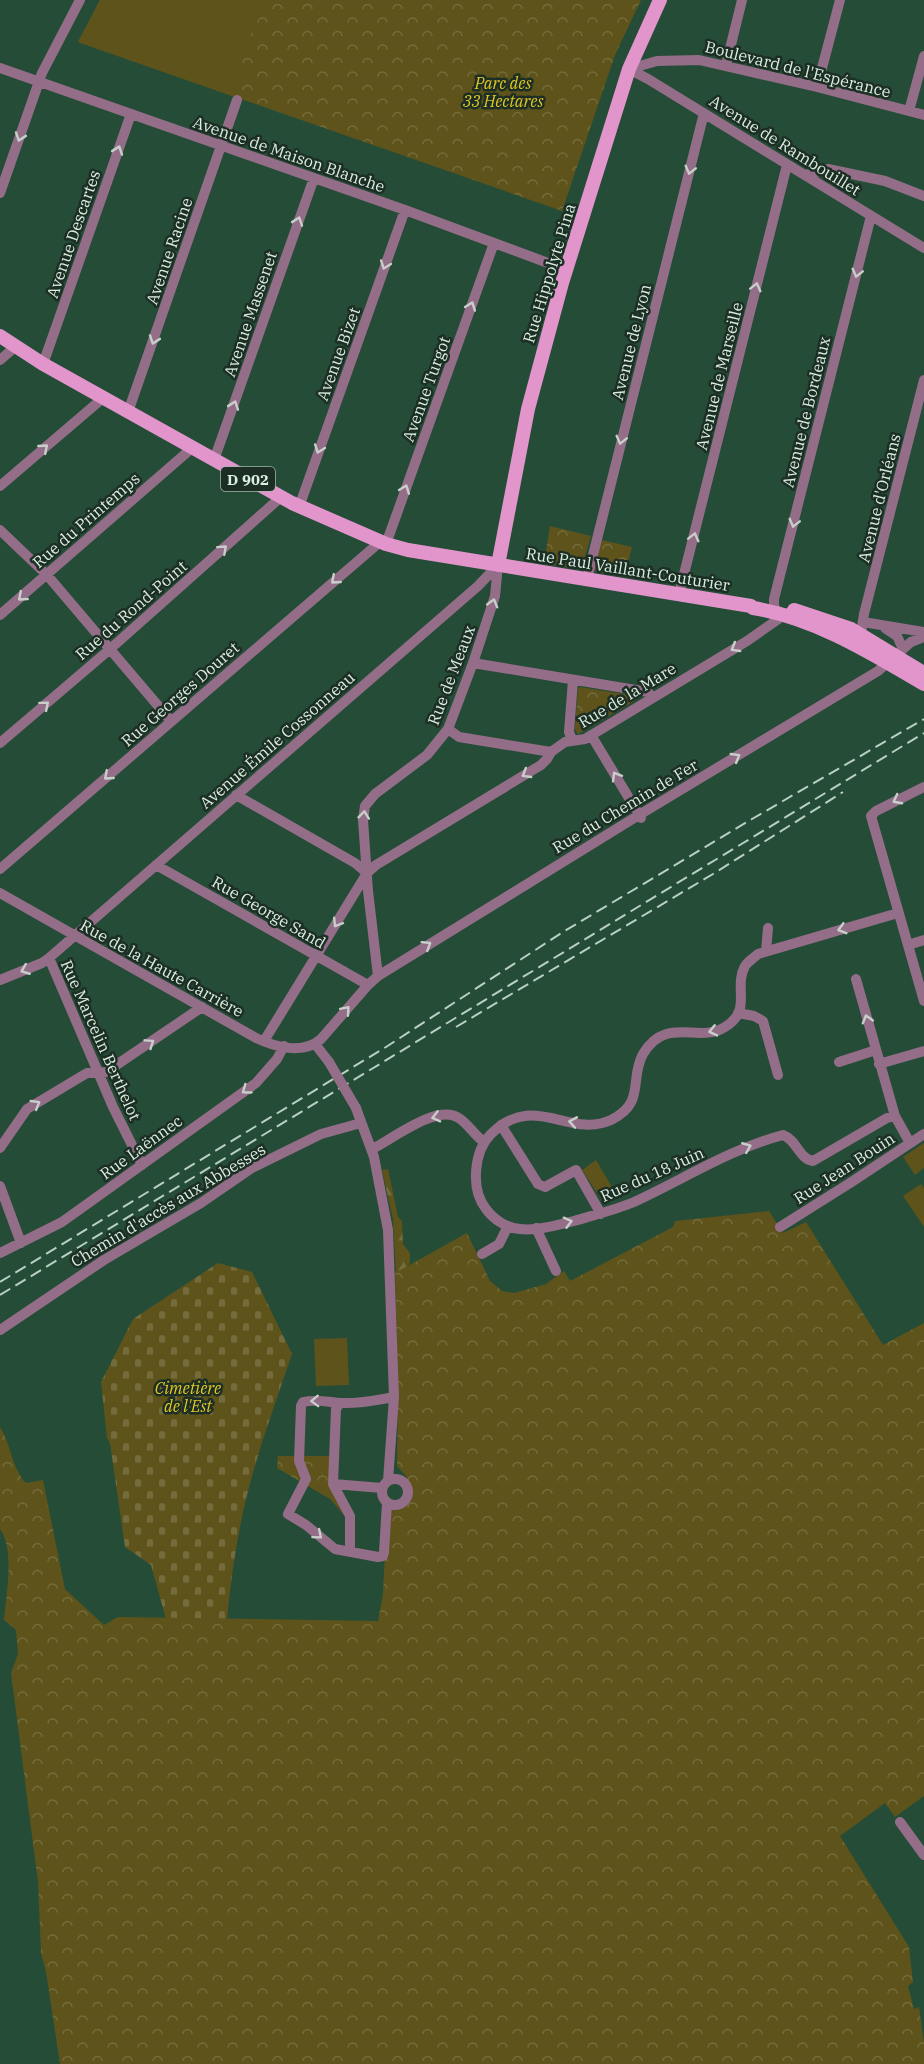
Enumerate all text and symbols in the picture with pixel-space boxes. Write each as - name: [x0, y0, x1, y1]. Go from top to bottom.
- street label: Boulevard de l'Espérance: [703, 36, 893, 102]
- park label: Parc des 33 Hectares: [463, 73, 543, 111]
- street label: Avenue de Rambouillet: [706, 90, 864, 200]
- street label: Avenue de Maison Blanche: [190, 112, 388, 196]
- one-way arrow: [14, 131, 27, 142]
- one-way arrow: [111, 145, 124, 156]
- one-way arrow: [684, 165, 697, 175]
- street label: Avenue Descartes: [42, 167, 104, 301]
- street label: Avenue Racine: [141, 195, 197, 307]
- street label: Rue Hippolyte Pina: [518, 201, 580, 345]
- one-way arrow: [291, 216, 304, 227]
- street label: Avenue Massenet: [219, 248, 281, 379]
- one-way arrow: [380, 259, 393, 270]
- one-way arrow: [851, 268, 864, 278]
- street label: Avenue de Lyon: [607, 282, 655, 402]
- one-way arrow: [749, 282, 762, 292]
- street label: Avenue de Marseille: [691, 300, 747, 452]
- one-way arrow: [464, 301, 477, 312]
- street label: Avenue Bizet: [312, 304, 364, 403]
- street label: Avenue Turgot: [398, 333, 454, 444]
- one-way arrow: [148, 334, 161, 345]
- street label: Avenue de Bordeaux: [778, 334, 834, 490]
- one-way arrow: [226, 400, 239, 411]
- street label: Avenue d'Orléans: [853, 431, 905, 565]
- one-way arrow: [616, 435, 629, 445]
- one-way arrow: [314, 443, 327, 454]
- one-way arrow: [37, 444, 48, 455]
- road number: D 902: [221, 467, 275, 491]
- street label: Rue du Printemps: [28, 468, 144, 572]
- one-way arrow: [398, 484, 411, 495]
- one-way arrow: [788, 518, 801, 528]
- one-way arrow: [686, 532, 699, 542]
- street label: Rue Paul Vaillant-Couturier: [525, 543, 731, 595]
- one-way arrow: [216, 545, 226, 556]
- street label: Rue du Rond-Point: [71, 556, 191, 664]
- one-way arrow: [331, 573, 342, 584]
- one-way arrow: [18, 589, 29, 600]
- one-way arrow: [486, 598, 498, 608]
- street label: Rue de Meaux: [423, 622, 479, 728]
- street label: Rue Georges Douret: [117, 637, 243, 751]
- one-way arrow: [731, 640, 741, 652]
- street label: Rue de la Mare: [574, 658, 680, 732]
- street label: Avenue Émile Cossonneau: [195, 666, 359, 813]
- one-way arrow: [38, 701, 48, 712]
- one-way arrow: [730, 752, 740, 764]
- street label: Rue du Chemin de Fer: [549, 755, 701, 857]
- one-way arrow: [522, 767, 532, 779]
- one-way arrow: [104, 769, 115, 780]
- one-way arrow: [611, 772, 623, 782]
- one-way arrow: [892, 793, 903, 804]
- one-way arrow: [357, 811, 370, 820]
- street label: Rue George Sand: [209, 871, 330, 953]
- street label: Rue de la Haute Carrière: [77, 915, 247, 1021]
- one-way arrow: [332, 917, 344, 927]
- one-way arrow: [837, 922, 848, 934]
- one-way arrow: [421, 941, 431, 953]
- street label: Rue Marcelin Berthelot: [57, 957, 146, 1124]
- one-way arrow: [20, 963, 31, 975]
- one-way arrow: [339, 1006, 350, 1017]
- one-way arrow: [862, 1014, 874, 1025]
- one-way arrow: [708, 1023, 718, 1036]
- one-way arrow: [143, 1039, 154, 1050]
- one-way arrow: [242, 1083, 253, 1094]
- one-way arrow: [30, 1099, 40, 1111]
- street label: Rue Laënnec: [96, 1110, 186, 1184]
- one-way arrow: [431, 1110, 441, 1123]
- one-way arrow: [568, 1116, 577, 1128]
- street label: Rue Jean Bouin: [790, 1128, 898, 1208]
- street label: Chemin d'accès aux Abbesses: [67, 1139, 269, 1271]
- street label: Rue du 18 Juin: [597, 1142, 707, 1206]
- one-way arrow: [740, 1142, 751, 1154]
- one-way arrow: [562, 1217, 572, 1230]
- park label: Cimetière de l'Est: [155, 1378, 221, 1416]
- one-way arrow: [310, 1395, 319, 1408]
- one-way arrow: [311, 1528, 322, 1539]

